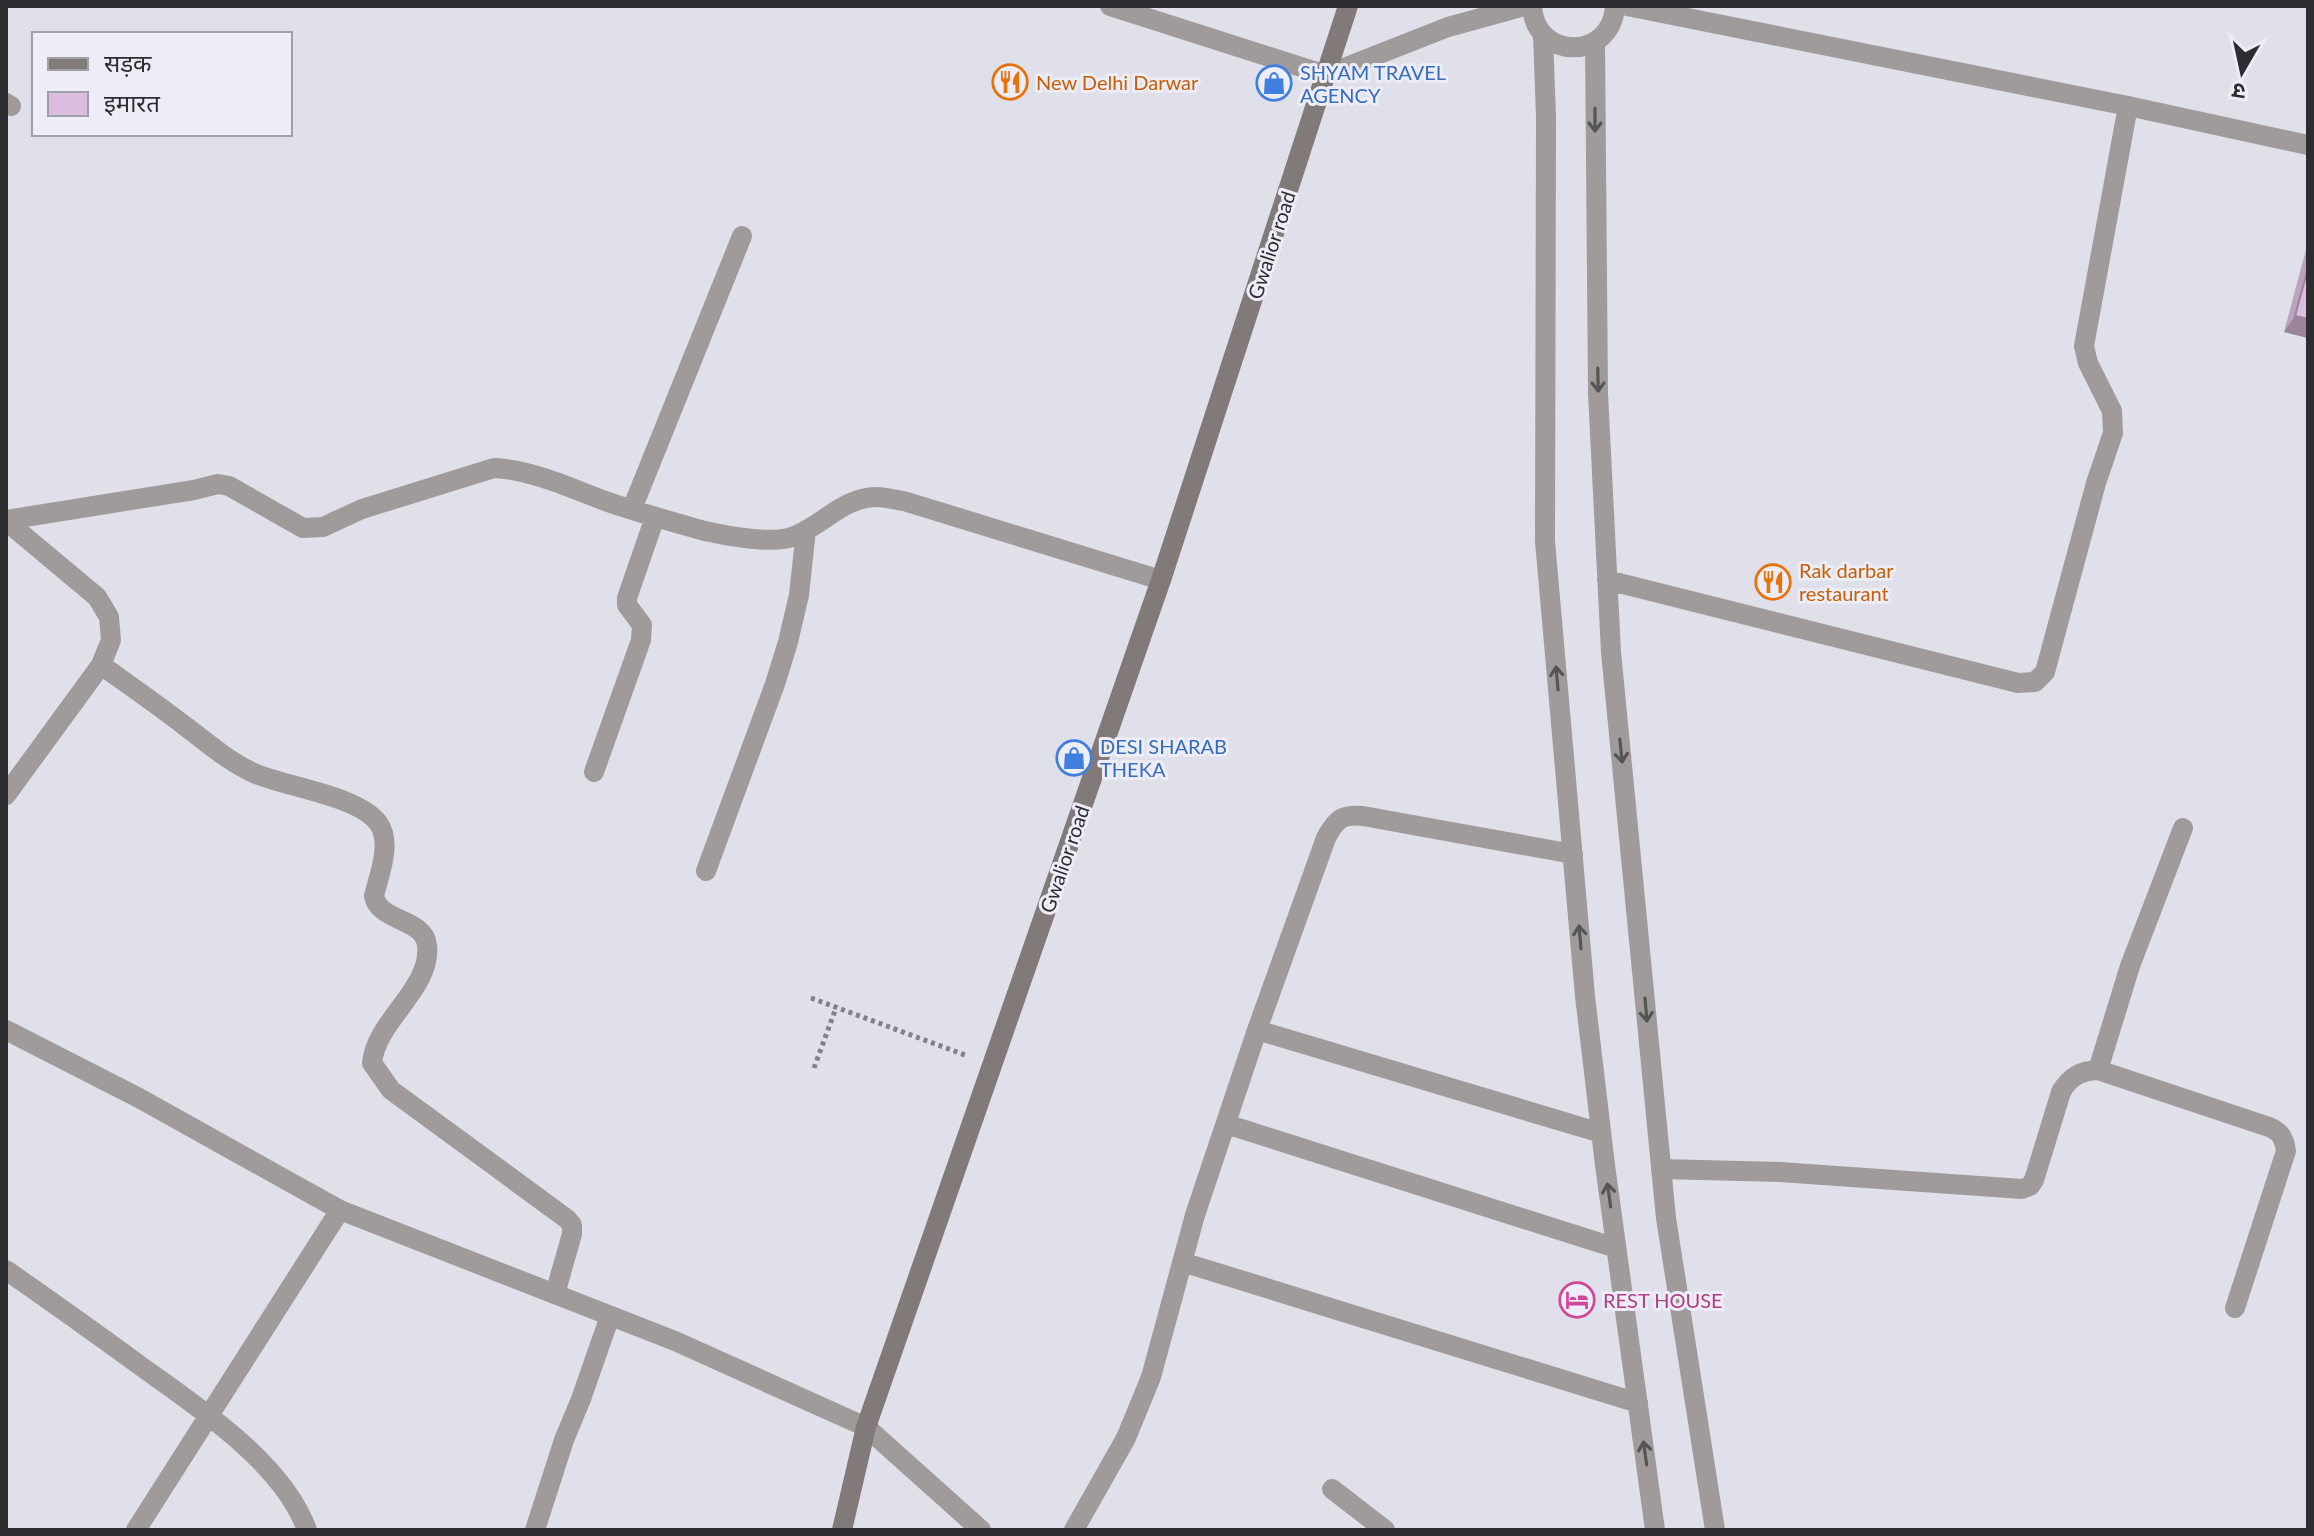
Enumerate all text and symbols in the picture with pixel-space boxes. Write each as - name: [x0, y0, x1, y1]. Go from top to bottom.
- legend: [32, 32, 292, 136]
- north arrow: [2202, 32, 2282, 112]
- text: सड़क: [104, 48, 152, 77]
- place label: SHYAM TRAVEL AGENCY: [1300, 60, 1446, 107]
- restaurant icon: New Delhi Darwar: [991, 63, 1029, 101]
- shop icon: SHYAM TRAVEL AGENCY: [1255, 64, 1293, 102]
- place label: New Delhi Darwar: [1036, 70, 1199, 94]
- text: उ: [2229, 78, 2247, 107]
- text: इमारत: [104, 88, 161, 117]
- one-way arrow: [1587, 106, 1603, 133]
- street label: Gwalior road: [1242, 188, 1300, 302]
- one-way arrow: [1590, 366, 1606, 393]
- place label: Rak darbar restaurant: [1799, 558, 1894, 605]
- restaurant icon: Rak darbar restaurant: [1754, 563, 1792, 601]
- one-way arrow: [1550, 665, 1565, 692]
- place label: DESI SHARAB THEKA: [1100, 734, 1227, 781]
- one-way arrow: [1613, 737, 1628, 764]
- shop icon: DESI SHARAB THEKA: [1055, 739, 1093, 777]
- street label: Gwalior road: [1034, 802, 1094, 916]
- one-way arrow: [1572, 924, 1587, 951]
- one-way arrow: [1639, 996, 1654, 1023]
- one-way arrow: [1601, 1183, 1616, 1208]
- hotel icon: REST HOUSE: [1558, 1281, 1596, 1319]
- place label: REST HOUSE: [1603, 1288, 1723, 1312]
- one-way arrow: [1637, 1440, 1652, 1467]

